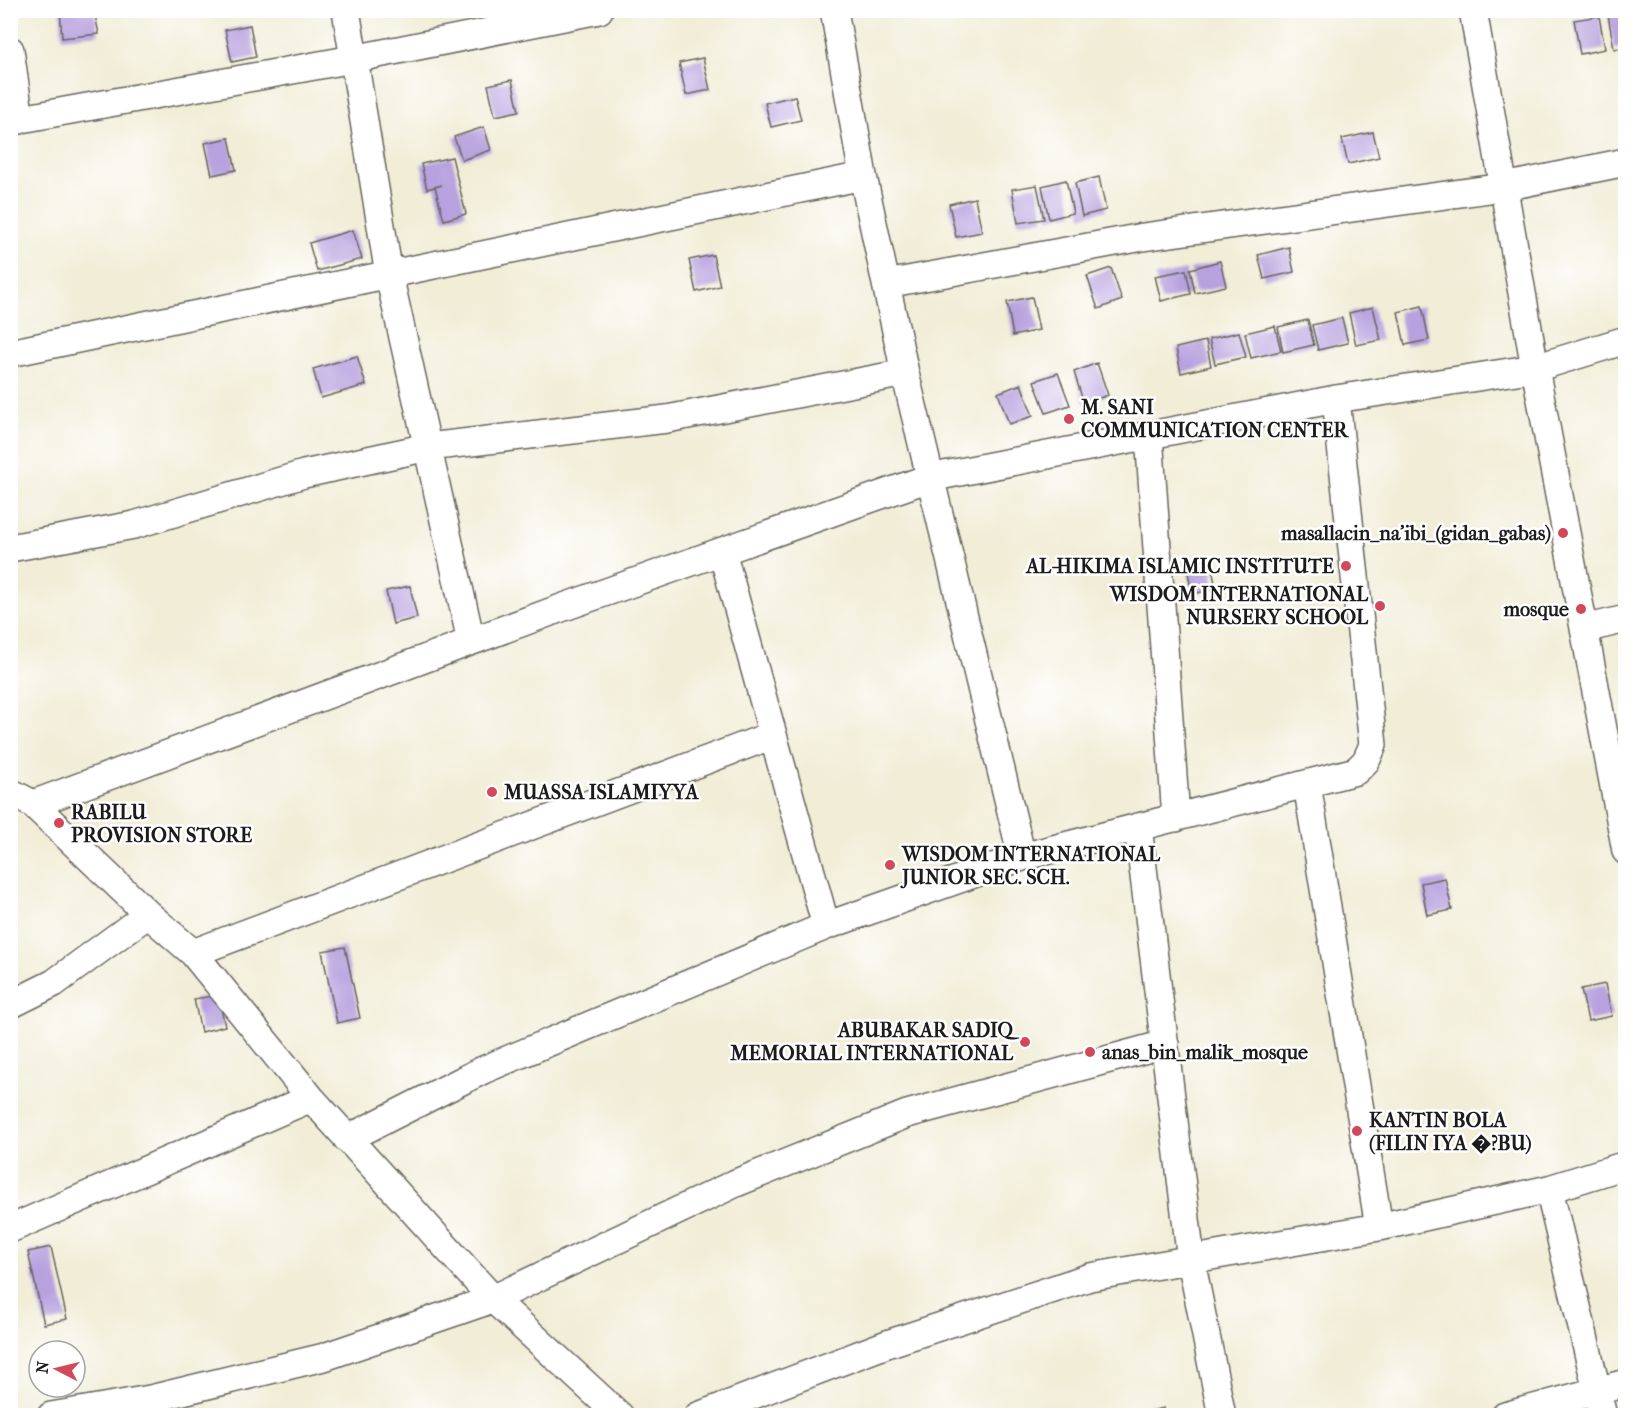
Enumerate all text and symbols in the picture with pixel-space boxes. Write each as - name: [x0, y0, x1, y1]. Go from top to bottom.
- place label: M. SANI COMMUNICATION CENTER: [1080, 396, 1350, 442]
- marker: M. SANI COMMUNICATION CENTER: [1062, 412, 1076, 426]
- place label: masallacin_na'ibi_(gidan_gabas): [1280, 522, 1551, 545]
- marker: masallacin_na'ibi_(gidan_gabas): [1556, 526, 1570, 540]
- place label: AL-HIKIMA ISLAMIC INSTITUTE: [1024, 555, 1334, 578]
- marker: AL-HIKIMA ISLAMIC INSTITUTE: [1339, 559, 1353, 573]
- place label: WISDOM INTERNATIONAL NURSERY SCHOOL: [1109, 583, 1369, 629]
- place label: mosque: [1502, 598, 1569, 621]
- marker: WISDOM INTERNATIONAL NURSERY SCHOOL: [1373, 599, 1387, 613]
- marker: mosque: [1574, 602, 1588, 616]
- place label: MUASSA ISLAMIYYA: [503, 781, 700, 804]
- marker: MUASSA ISLAMIYYA: [485, 785, 499, 799]
- place label: RABILU PROVISION STORE: [71, 801, 252, 847]
- marker: RABILU PROVISION STORE: [52, 816, 66, 830]
- place label: WISDOM INTERNATIONAL JUNIOR SEC. SCH.: [900, 843, 1161, 889]
- marker: WISDOM INTERNATIONAL JUNIOR SEC. SCH.: [883, 858, 897, 872]
- place label: ABUBAKAR SADIQ MEMORIAL INTERNATIONAL: [729, 1019, 1020, 1065]
- marker: ABUBAKAR SADIQ MEMORIAL INTERNATIONAL: [1018, 1035, 1032, 1049]
- place label: anas_bin_malik_mosque: [1102, 1041, 1308, 1064]
- marker: anas_bin_malik_mosque: [1083, 1045, 1097, 1059]
- place label: KANTIN BOLA (FILIN IYA �?BU): [1369, 1109, 1532, 1155]
- marker: KANTIN BOLA (FILIN IYA �?BU): [1350, 1124, 1364, 1138]
- north arrow: [27, 1339, 87, 1399]
- text: N: [32, 1359, 53, 1374]

